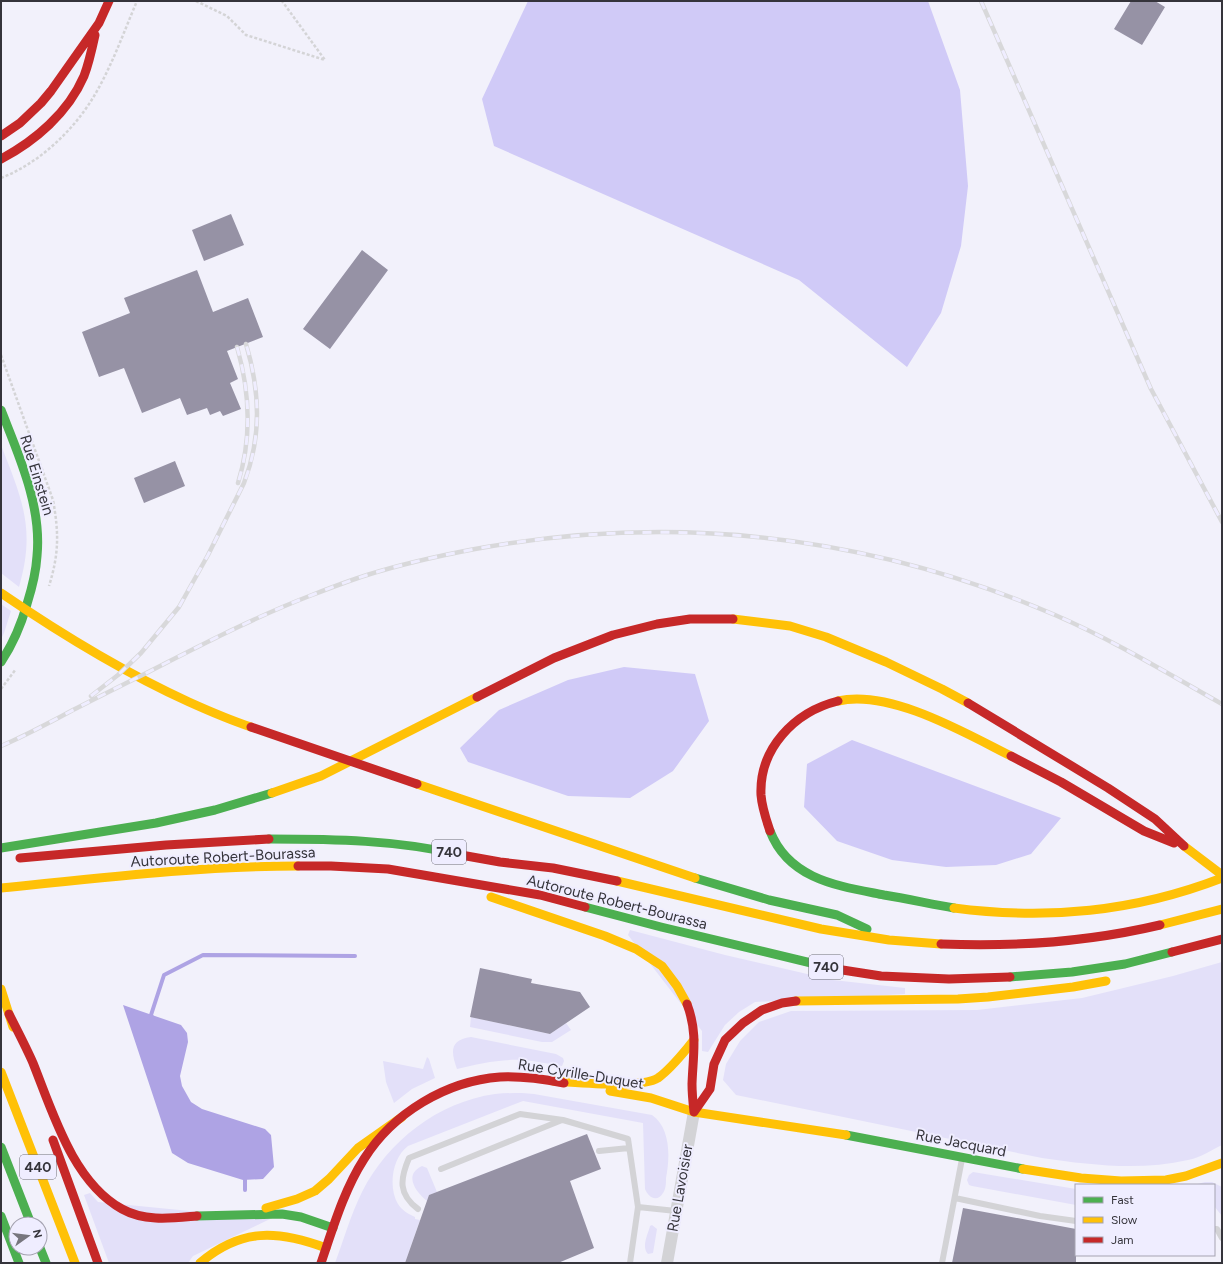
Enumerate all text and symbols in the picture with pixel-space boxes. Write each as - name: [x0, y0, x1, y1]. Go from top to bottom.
- street label: Rue Einstein: [16, 433, 58, 517]
- road number: 740: [432, 840, 466, 864]
- street label: Autoroute Robert-Bourassa: [130, 843, 316, 871]
- street label: Autoroute Robert-Bourassa: [525, 871, 709, 933]
- road number: 740: [809, 955, 843, 979]
- street label: Rue Cyrille-Duquet: [517, 1055, 646, 1093]
- street label: Rue Jacquard: [914, 1125, 1008, 1161]
- street label: Rue Lavoisier: [663, 1143, 697, 1233]
- road number: 440: [20, 1155, 56, 1179]
- legend: [1075, 1184, 1215, 1256]
- text: Fast: [1111, 1193, 1134, 1207]
- text: Slow: [1111, 1213, 1138, 1227]
- north arrow: [8, 1216, 48, 1256]
- text: N: [30, 1228, 45, 1239]
- text: Jam: [1111, 1233, 1134, 1247]

